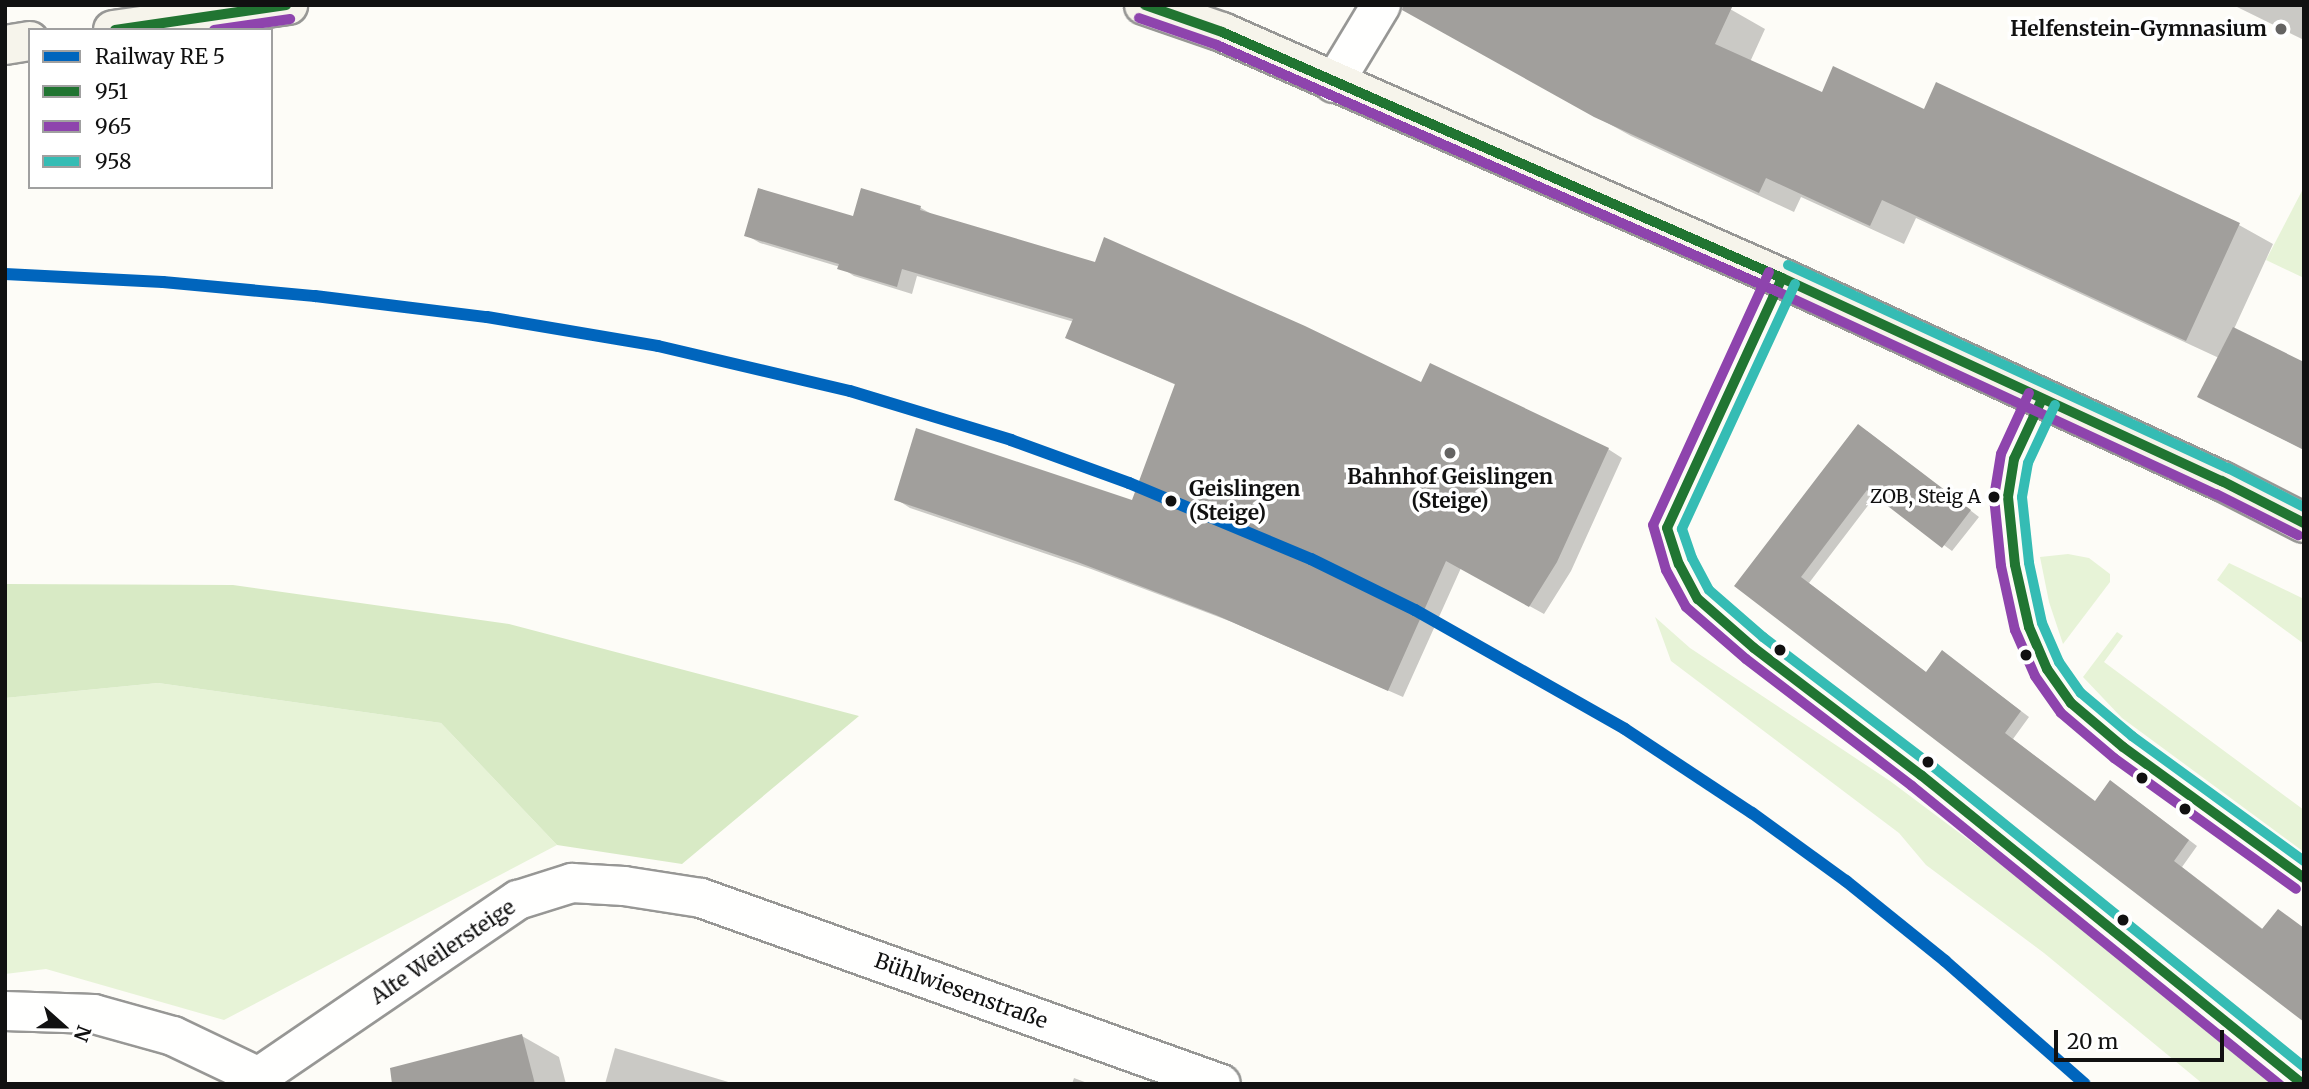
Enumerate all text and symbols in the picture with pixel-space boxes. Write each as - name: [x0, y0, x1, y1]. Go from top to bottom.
- place label: Helfenstein-Gymnasium: [2010, 16, 2267, 42]
- marker: Helfenstein-Gymnasium: [2273, 21, 2289, 37]
- legend: [28, 28, 273, 189]
- text: Railway RE 5: [95, 43, 225, 70]
- text: 951: [95, 78, 128, 105]
- text: 965: [95, 113, 132, 140]
- text: 958: [95, 148, 132, 175]
- marker: Bahnhof Geislingen (Steige): [1442, 445, 1458, 461]
- place label: Bahnhof Geislingen (Steige): [1347, 464, 1553, 514]
- place label: Geislingen (Steige): [1189, 476, 1300, 526]
- place label: ZOB, Steig A: [1870, 486, 1981, 508]
- marker: Geislingen (Steige): [1159, 489, 1183, 513]
- marker: ZOB, Steig A: [1987, 490, 2001, 504]
- unlabelled marker: [1773, 643, 1787, 657]
- unlabelled marker: [2019, 648, 2033, 662]
- unlabelled marker: [1921, 755, 1935, 769]
- unlabelled marker: [2135, 771, 2149, 785]
- unlabelled marker: [2178, 802, 2192, 816]
- street label: Alte Weilersteige: [366, 894, 520, 1010]
- unlabelled marker: [2116, 913, 2130, 927]
- street label: Bühlwiesenstraße: [871, 948, 1051, 1034]
- north arrow: [28, 991, 98, 1061]
- scale bar: [2057, 1016, 2227, 1060]
- text: N: [69, 1022, 97, 1045]
- text: 20 m: [2067, 1028, 2118, 1055]

